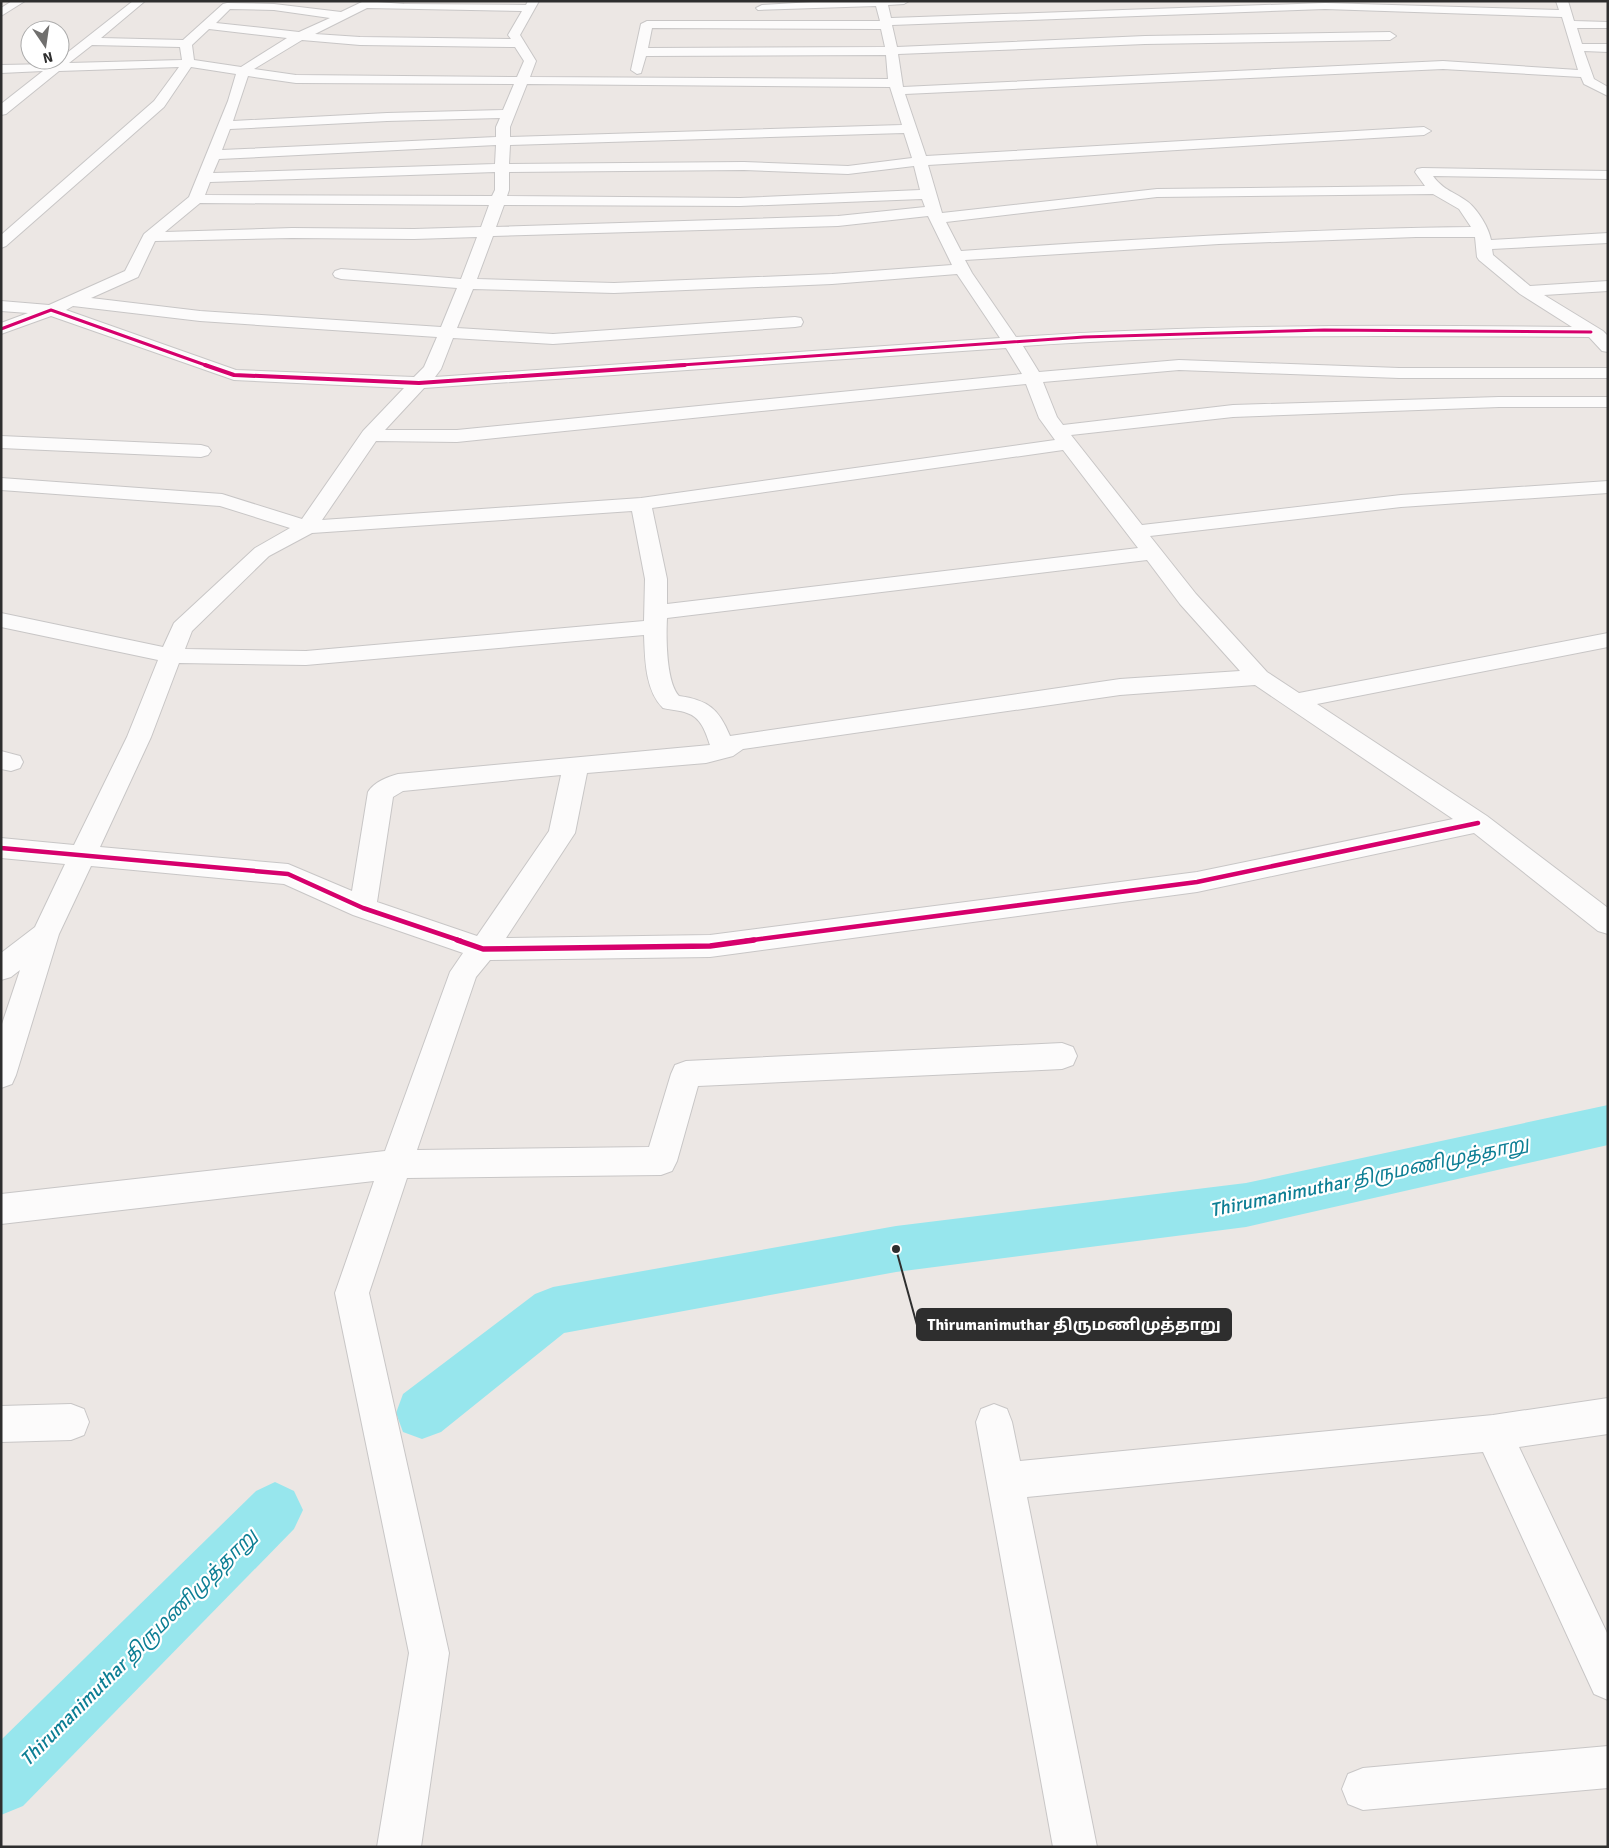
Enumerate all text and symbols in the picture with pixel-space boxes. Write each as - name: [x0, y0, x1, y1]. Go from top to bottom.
- north arrow: [20, 20, 70, 70]
- text: N: [41, 48, 54, 67]
- water label: Thirumanimuthar திருமணிமுத்தாறு: [1208, 1131, 1532, 1224]
- callout: Thirumanimuthar திருமணிமுத்தாறு: [917, 1309, 1231, 1340]
- text: Thirumanimuthar திருமணிமுத்தாறு: [927, 1315, 1221, 1335]
- water label: Thirumanimuthar திருமணிமுத்தாறு: [15, 1523, 264, 1772]

